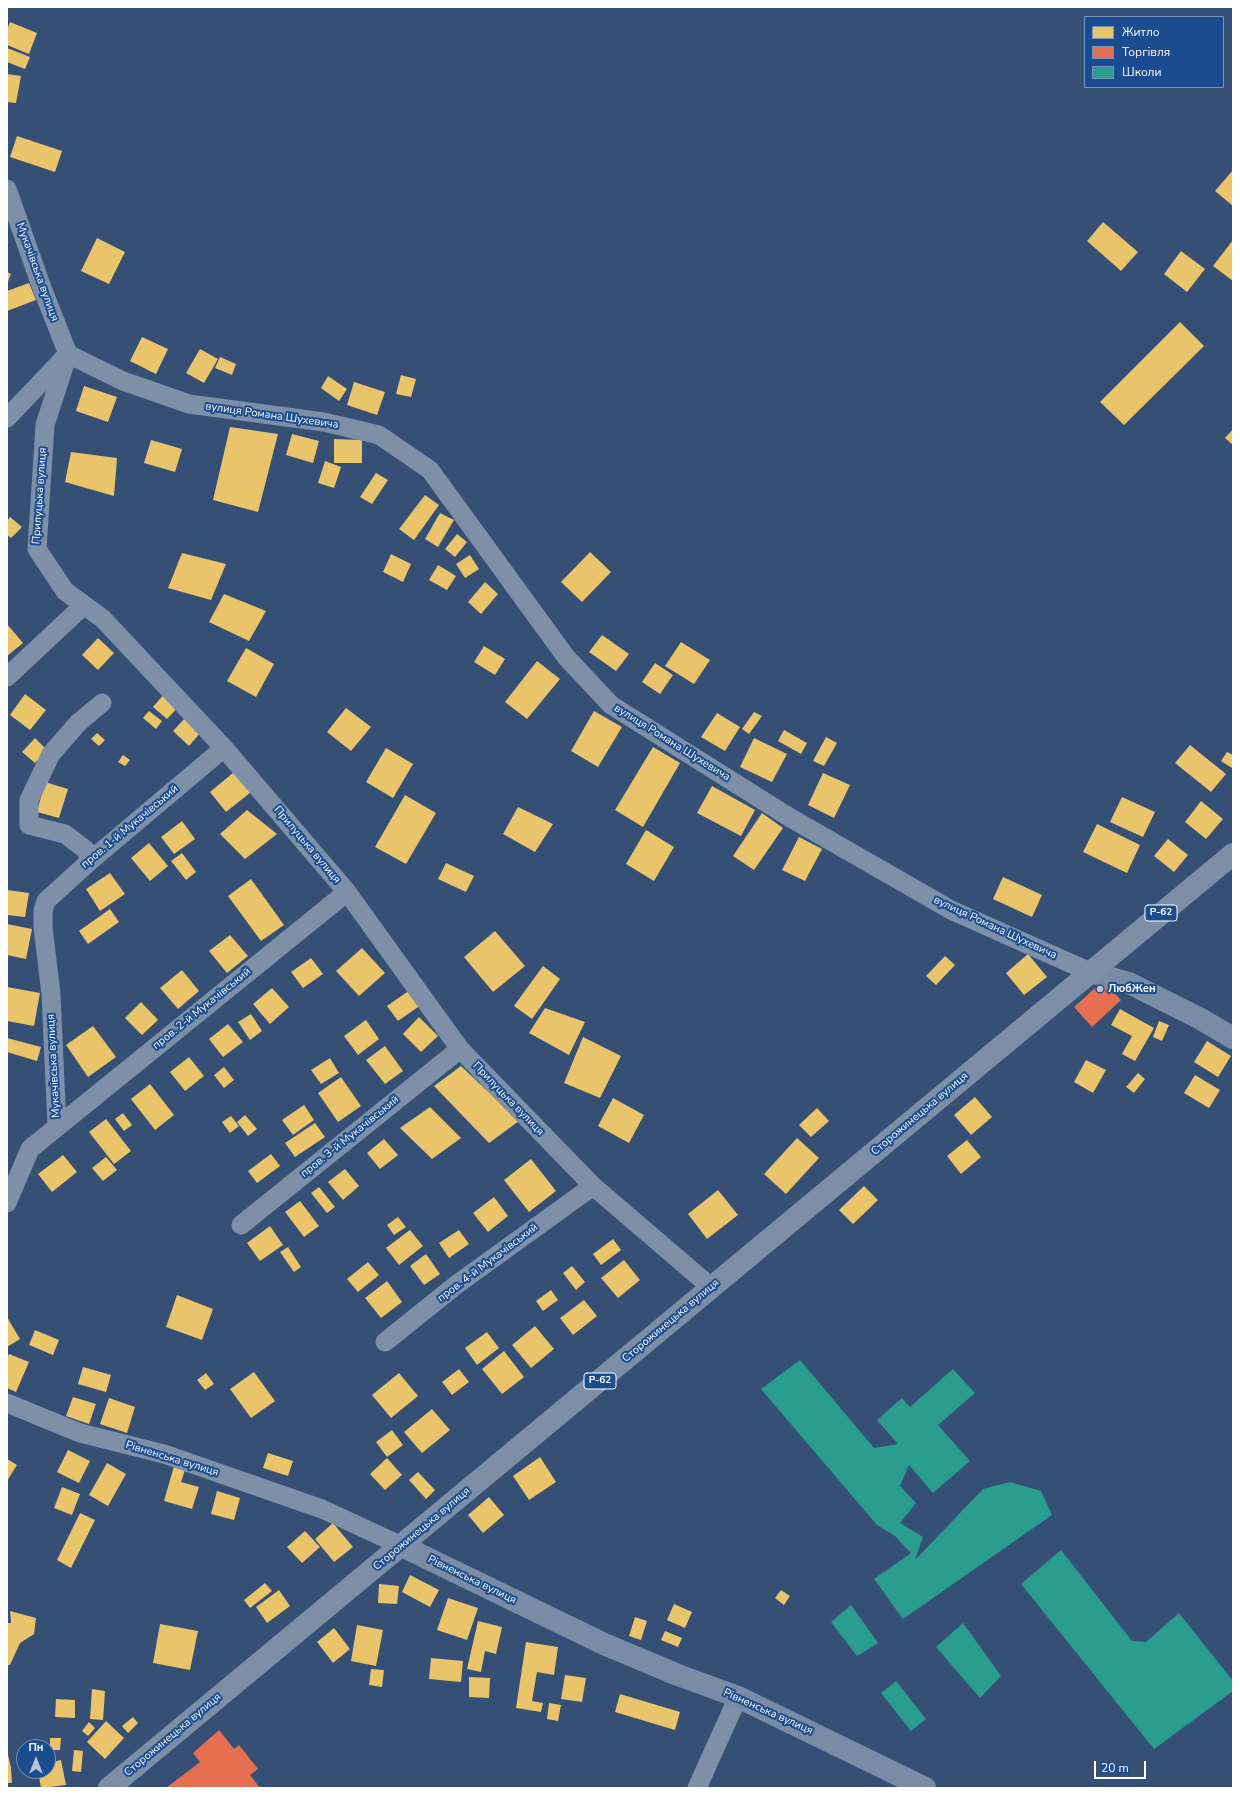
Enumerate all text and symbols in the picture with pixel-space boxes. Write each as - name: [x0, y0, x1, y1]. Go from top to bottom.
- legend: [1084, 16, 1224, 88]
- text: Житло: [1122, 24, 1160, 40]
- text: Торгівля: [1122, 44, 1170, 60]
- text: Школи: [1122, 64, 1162, 80]
- street label: Мукачівська вулиця: [13, 221, 61, 323]
- street label: вулиця Романа Шухевича: [205, 400, 339, 432]
- street label: Прилуцька вулиця: [30, 447, 50, 545]
- street label: вулиця Романа Шухевича: [612, 702, 732, 784]
- street label: пров. 1-й Мукачівський: [79, 783, 181, 871]
- street label: Прилуцька вулиця: [271, 804, 343, 886]
- street label: вулиця Романа Шухевича: [931, 894, 1059, 962]
- road number: Р-62: [1145, 905, 1177, 921]
- street label: пров. 2-й Мукачівський: [150, 965, 254, 1053]
- place label: ЛюбЖен: [1108, 982, 1156, 996]
- marker: ЛюбЖен: [1095, 984, 1105, 994]
- street label: Мукачівська вулиця: [45, 1014, 63, 1118]
- street label: Прилуцька вулиця: [470, 1060, 546, 1138]
- street label: Сторожинецька вулиця: [869, 1070, 971, 1158]
- street label: пров. 3-й Мукачівський: [298, 1093, 402, 1181]
- street label: пров. 4-й Мукачівський: [435, 1221, 541, 1305]
- street label: Сторожинецька вулиця: [620, 1277, 722, 1365]
- road number: Р-62: [584, 1373, 616, 1389]
- street label: Рівненська вулиця: [124, 1439, 220, 1479]
- street label: Сторожинецька вулиця: [371, 1485, 473, 1573]
- street label: Рівненська вулиця: [426, 1553, 518, 1607]
- street label: Рівненська вулиця: [721, 1686, 815, 1738]
- street label: Сторожинецька вулиця: [122, 1691, 224, 1779]
- north arrow: [16, 1739, 56, 1779]
- text: Пн: [28, 1740, 44, 1755]
- scale bar: [1096, 1753, 1148, 1779]
- text: 20 m: [1101, 1760, 1129, 1776]

